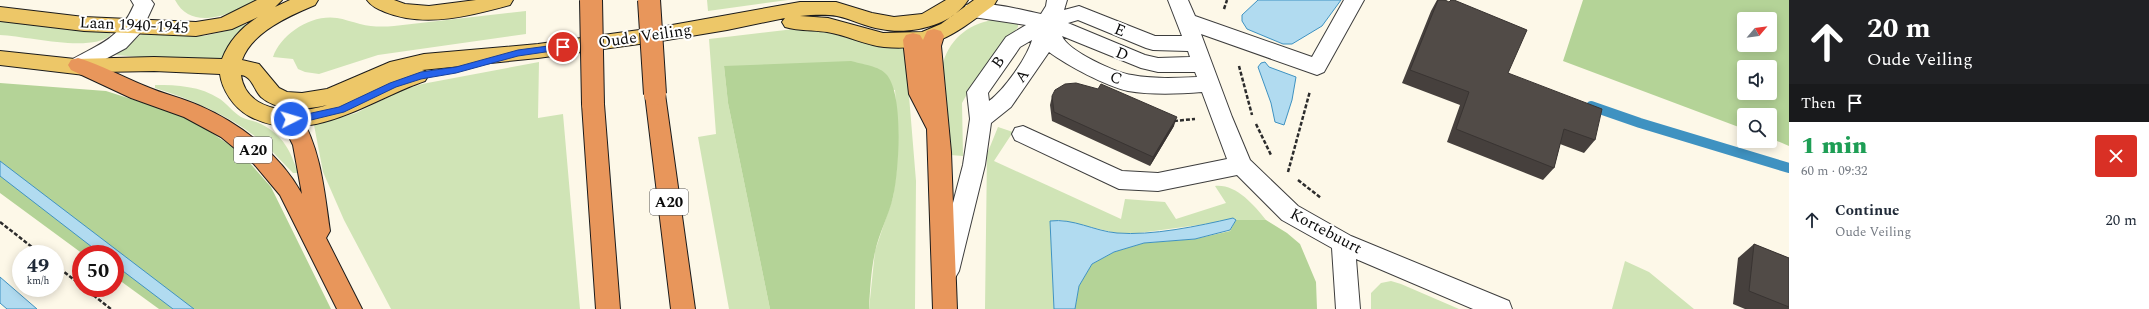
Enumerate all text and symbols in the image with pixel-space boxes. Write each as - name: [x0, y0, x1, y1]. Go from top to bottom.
- text: 20 m: [1867, 7, 1931, 50]
- street label: Laan 1940-1945: [79, 10, 189, 40]
- north arrow: [1737, 12, 1777, 52]
- map controls: [1737, 12, 1777, 148]
- icon: ahead: [1801, 16, 1853, 68]
- street label: E: [1111, 17, 1129, 43]
- street label: Oude Veiling: [597, 18, 693, 54]
- pin: [546, 30, 580, 64]
- icon: arrive: [552, 36, 574, 58]
- street label: D: [1112, 41, 1132, 67]
- text: Oude Veiling: [1867, 46, 1973, 73]
- street label: B: [985, 51, 1011, 73]
- button: sound: [1737, 60, 1777, 100]
- street label: A: [1009, 64, 1035, 88]
- street label: C: [1106, 65, 1126, 91]
- text: Then: [1801, 92, 1836, 115]
- icon: arrive: [1844, 92, 1866, 114]
- position arrow: [270, 98, 312, 140]
- button: search: [1737, 108, 1777, 148]
- text: 1 min: [1801, 128, 1867, 164]
- button: close: [2095, 135, 2137, 177]
- road number: A20: [234, 137, 272, 163]
- text: 60 m · 09:32: [1801, 161, 1867, 181]
- road number: A20: [650, 189, 688, 215]
- text: Continue: [1835, 199, 1900, 222]
- street label: Kortebuurt: [1286, 202, 1367, 260]
- icon: ahead: [1801, 209, 1823, 231]
- text: 20 m: [2105, 209, 2137, 232]
- text: Oude Veiling: [1835, 222, 1911, 242]
- speed limit sign: 50: [72, 245, 124, 297]
- text: 49: [27, 251, 49, 281]
- text: km/h: [27, 273, 49, 289]

